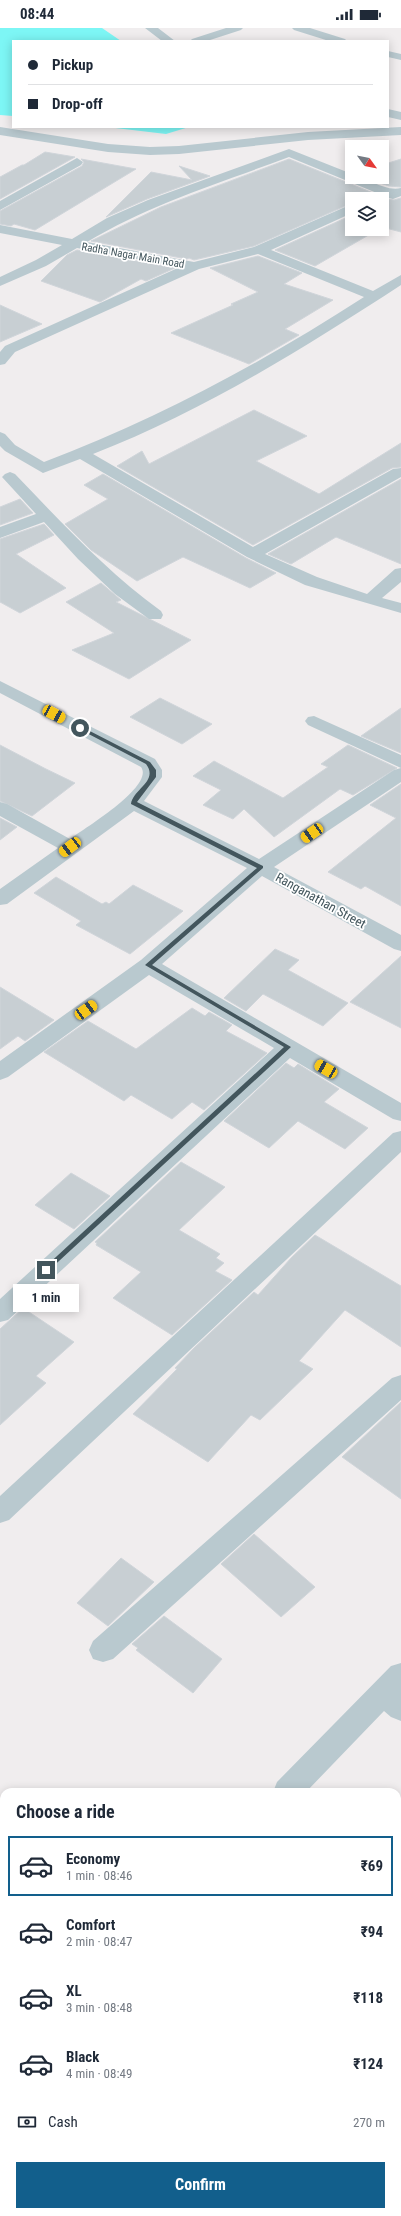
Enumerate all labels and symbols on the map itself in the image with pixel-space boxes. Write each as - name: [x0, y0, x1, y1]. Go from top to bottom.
- north arrow: [345, 140, 389, 184]
- street label: Radha Nagar Main Road: [80, 240, 185, 271]
- car: [41, 703, 67, 725]
- route start: [71, 719, 89, 737]
- car: [299, 821, 325, 845]
- car: [57, 835, 83, 859]
- street label: Ranganathan Street: [273, 869, 369, 931]
- car: [73, 998, 99, 1022]
- car: [313, 1058, 339, 1080]
- route end: [37, 1261, 55, 1279]
- callout: 1 min: [13, 1284, 79, 1312]

